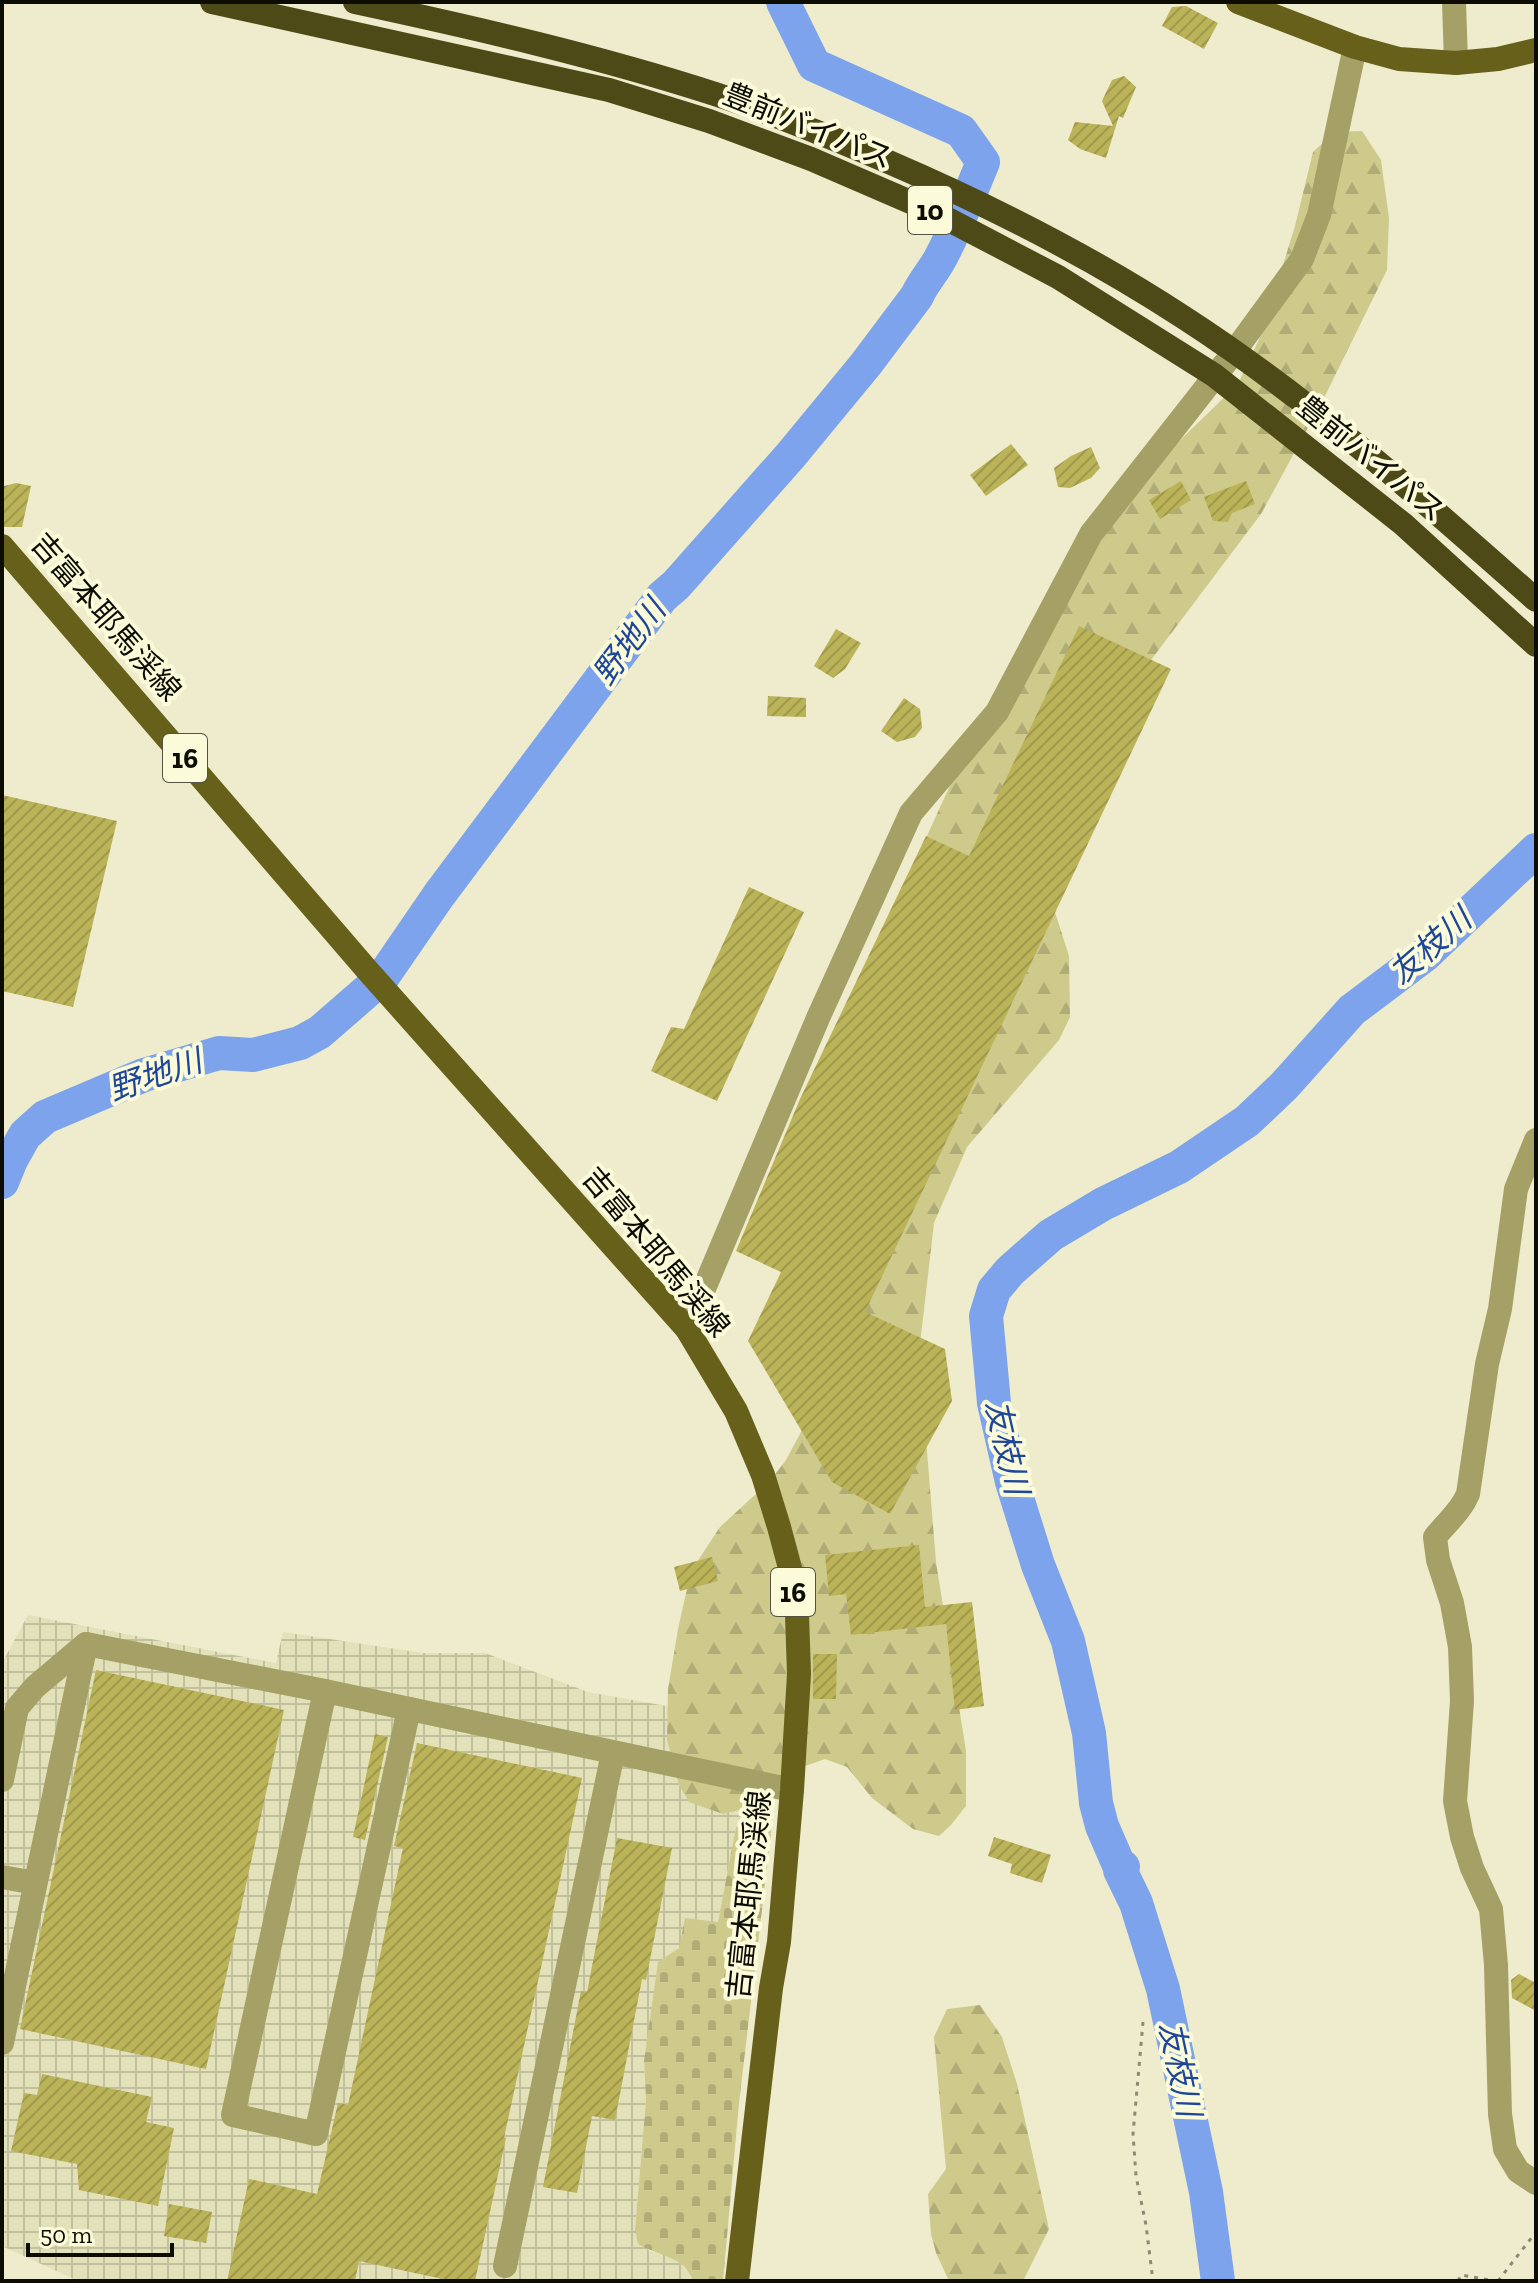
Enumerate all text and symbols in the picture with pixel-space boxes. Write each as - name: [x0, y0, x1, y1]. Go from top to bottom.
- street label: 豊前バイパス: [718, 76, 898, 176]
- road number: 10: [908, 186, 952, 234]
- street label: 豊前バイパス: [1290, 389, 1452, 529]
- street label: 吉富本耶馬渓線: [24, 526, 188, 708]
- water label: 野地川: [585, 590, 675, 692]
- road number: 16: [163, 734, 207, 782]
- water label: 友枝川: [1381, 898, 1481, 992]
- water label: 野地川: [103, 1040, 209, 1109]
- street label: 吉富本耶馬渓線: [575, 1160, 737, 1344]
- water label: 友枝川: [978, 1396, 1037, 1501]
- road number: 16: [771, 1568, 815, 1616]
- street label: 吉富本耶馬渓線: [720, 1789, 778, 2001]
- water label: 友枝川: [1151, 2018, 1209, 2123]
- scale bar: [28, 2207, 172, 2257]
- text: 50 m: [40, 2220, 93, 2249]

